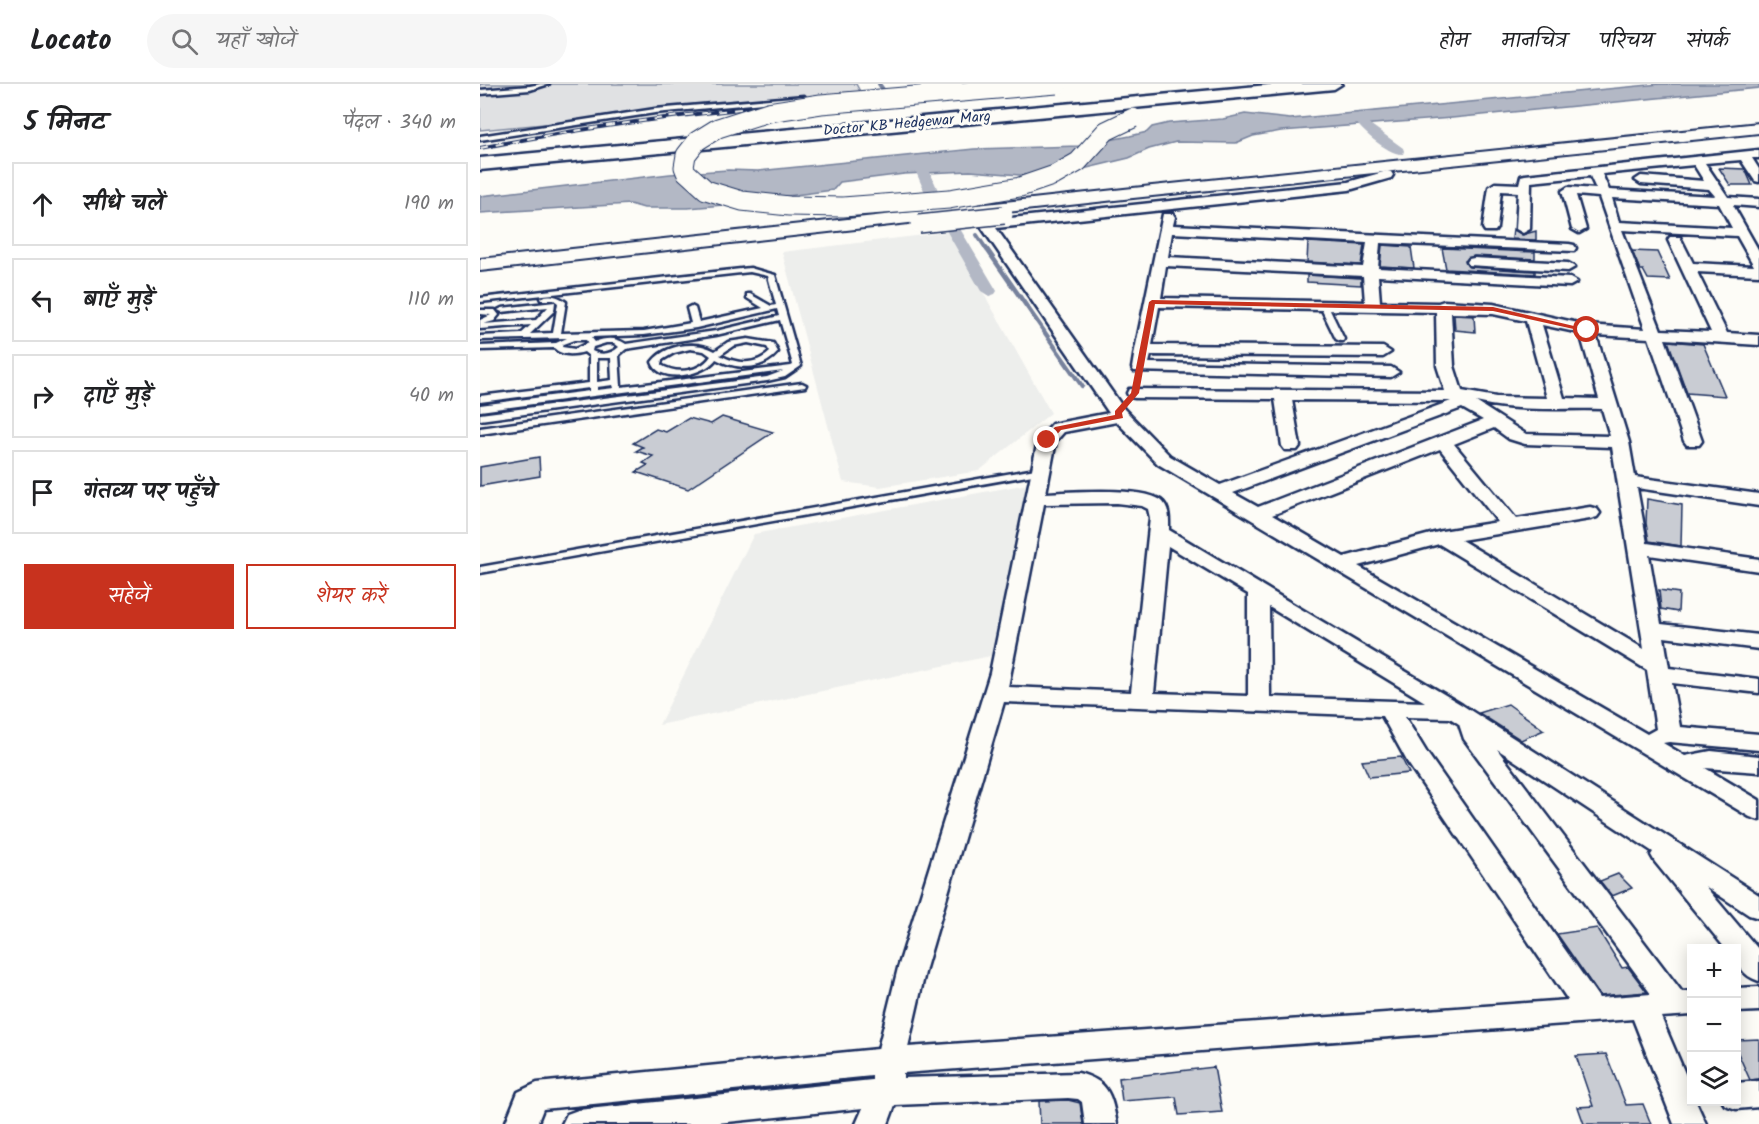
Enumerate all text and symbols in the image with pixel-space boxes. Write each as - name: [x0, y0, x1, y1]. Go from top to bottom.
- search box: [147, 14, 567, 68]
- text: Locato: [30, 19, 111, 64]
- text: यहाँ खोजें: [216, 24, 296, 59]
- icon: search: [168, 25, 201, 58]
- text: होम: [1439, 25, 1468, 58]
- text: मानचित्र: [1501, 25, 1567, 58]
- text: परिचय: [1600, 25, 1653, 58]
- text: संपर्क: [1686, 25, 1729, 58]
- text: 5 मिनट: [24, 102, 106, 144]
- street label: Doctor KB Hedgewar Marg: [822, 105, 992, 143]
- text: पैदल · 340 m: [343, 107, 456, 139]
- text: सीधे चलें: [83, 187, 164, 222]
- icon: ahead: [26, 188, 59, 221]
- text: 190 m: [404, 188, 454, 220]
- text: बाएँ मुड़ें: [83, 283, 154, 318]
- icon: left: [26, 284, 59, 317]
- text: 110 m: [408, 284, 454, 316]
- route start: [1573, 316, 1599, 342]
- text: दाएँ मुड़ें: [83, 379, 152, 414]
- icon: right: [26, 380, 59, 413]
- text: 40 m: [409, 380, 454, 412]
- route end: [1033, 426, 1059, 452]
- text: गंतव्य पर पहुँचे: [83, 475, 216, 510]
- icon: arrive: [26, 476, 59, 509]
- button: सहेजें: [24, 564, 234, 629]
- button: शेयर करें: [246, 564, 456, 629]
- map controls: [1687, 944, 1741, 1106]
- button: +: [1687, 944, 1741, 998]
- button: −: [1687, 998, 1741, 1052]
- button: layers: [1687, 1052, 1741, 1106]

